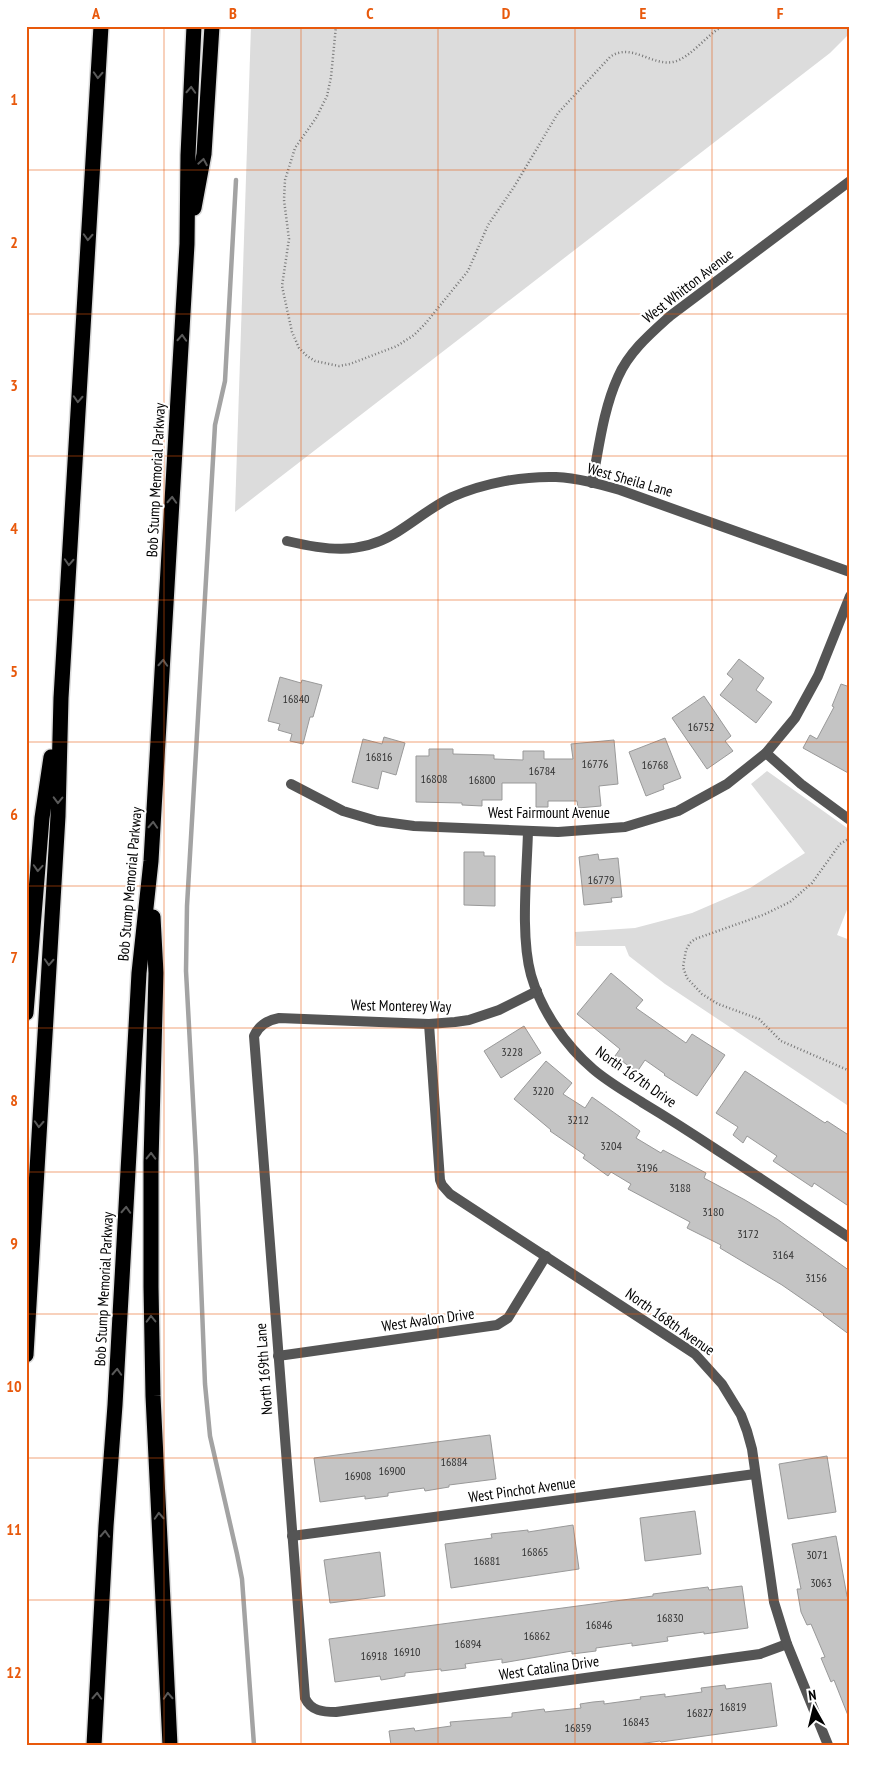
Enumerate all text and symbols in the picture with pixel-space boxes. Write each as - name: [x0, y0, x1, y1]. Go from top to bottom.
- text: A: [91, 3, 101, 23]
- text: B: [229, 3, 237, 23]
- text: C: [366, 3, 374, 23]
- text: D: [502, 3, 511, 23]
- text: E: [640, 3, 647, 23]
- text: F: [777, 3, 784, 23]
- one-way arrow: [92, 71, 103, 79]
- one-way arrow: [186, 86, 197, 94]
- text: 1: [10, 89, 18, 109]
- one-way arrow: [197, 157, 207, 166]
- text: 2: [10, 232, 18, 252]
- one-way arrow: [83, 233, 94, 241]
- street label: West Whitton Avenue: [639, 244, 737, 327]
- one-way arrow: [176, 334, 187, 342]
- text: 3: [10, 375, 18, 395]
- one-way arrow: [73, 396, 84, 404]
- street label: Bob Stump Memorial Parkway: [142, 402, 169, 558]
- street label: West Sheila Lane: [585, 458, 675, 501]
- one-way arrow: [167, 496, 178, 504]
- text: 4: [10, 518, 18, 538]
- one-way arrow: [63, 558, 74, 566]
- one-way arrow: [157, 658, 168, 666]
- text: 5: [10, 661, 18, 681]
- house number: 16840: [282, 691, 310, 706]
- house number: 16752: [687, 719, 715, 734]
- house number: 16816: [365, 749, 393, 764]
- house number: 16776: [581, 756, 609, 771]
- house number: 16768: [641, 757, 669, 772]
- house number: 16784: [528, 763, 556, 778]
- house number: 16808: [420, 771, 448, 786]
- house number: 16800: [468, 772, 496, 787]
- one-way arrow: [53, 796, 63, 804]
- street label: West Fairmount Avenue: [488, 803, 610, 822]
- text: 6: [10, 804, 18, 824]
- street label: Bob Stump Memorial Parkway: [113, 806, 146, 962]
- one-way arrow: [147, 820, 158, 828]
- one-way arrow: [33, 864, 44, 872]
- house number: 16779: [587, 872, 615, 887]
- text: 7: [10, 947, 18, 967]
- one-way arrow: [44, 958, 55, 966]
- street label: West Monterey Way: [351, 995, 452, 1016]
- street label: North 167th Drive: [592, 1042, 680, 1111]
- house number: 3228: [501, 1044, 523, 1059]
- house number: 3220: [532, 1083, 554, 1098]
- text: 8: [10, 1090, 18, 1110]
- house number: 3212: [567, 1112, 589, 1127]
- one-way arrow: [34, 1120, 45, 1128]
- house number: 3204: [600, 1138, 622, 1153]
- one-way arrow: [146, 1152, 156, 1160]
- house number: 3196: [636, 1160, 658, 1175]
- house number: 3188: [669, 1180, 691, 1195]
- house number: 3180: [702, 1204, 724, 1219]
- one-way arrow: [121, 1205, 132, 1213]
- street label: Bob Stump Memorial Parkway: [90, 1211, 117, 1367]
- house number: 3172: [737, 1226, 759, 1241]
- text: 9: [10, 1233, 18, 1253]
- house number: 3164: [772, 1247, 794, 1262]
- house number: 3156: [805, 1270, 827, 1285]
- street label: North 168th Avenue: [622, 1284, 719, 1359]
- street label: West Avalon Drive: [380, 1304, 475, 1335]
- one-way arrow: [146, 1315, 157, 1323]
- street label: North 169th Lane: [251, 1323, 276, 1416]
- one-way arrow: [112, 1367, 123, 1375]
- text: 10: [6, 1376, 22, 1396]
- house number: 16884: [440, 1454, 468, 1469]
- house number: 16900: [378, 1463, 406, 1478]
- house number: 16908: [344, 1468, 372, 1483]
- street label: West Pinchot Avenue: [467, 1473, 577, 1506]
- one-way arrow: [153, 1512, 164, 1520]
- text: 11: [6, 1519, 22, 1539]
- one-way arrow: [100, 1530, 111, 1538]
- house number: 16865: [521, 1544, 549, 1559]
- house number: 3071: [806, 1547, 828, 1562]
- house number: 16881: [473, 1553, 501, 1568]
- house number: 3063: [810, 1575, 832, 1590]
- house number: 16830: [656, 1610, 684, 1625]
- house number: 16846: [585, 1617, 613, 1632]
- house number: 16862: [523, 1628, 551, 1643]
- house number: 16894: [454, 1636, 482, 1651]
- house number: 16910: [393, 1644, 421, 1659]
- house number: 16918: [360, 1648, 388, 1663]
- street label: West Catalina Drive: [498, 1651, 600, 1684]
- text: 12: [6, 1662, 22, 1682]
- north arrow: [788, 1684, 838, 1734]
- text: N: [807, 1686, 817, 1705]
- one-way arrow: [91, 1692, 102, 1700]
- one-way arrow: [162, 1692, 173, 1700]
- house number: 16819: [719, 1699, 747, 1714]
- house number: 16827: [686, 1705, 714, 1720]
- house number: 16843: [622, 1714, 650, 1729]
- house number: 16859: [564, 1720, 592, 1735]

